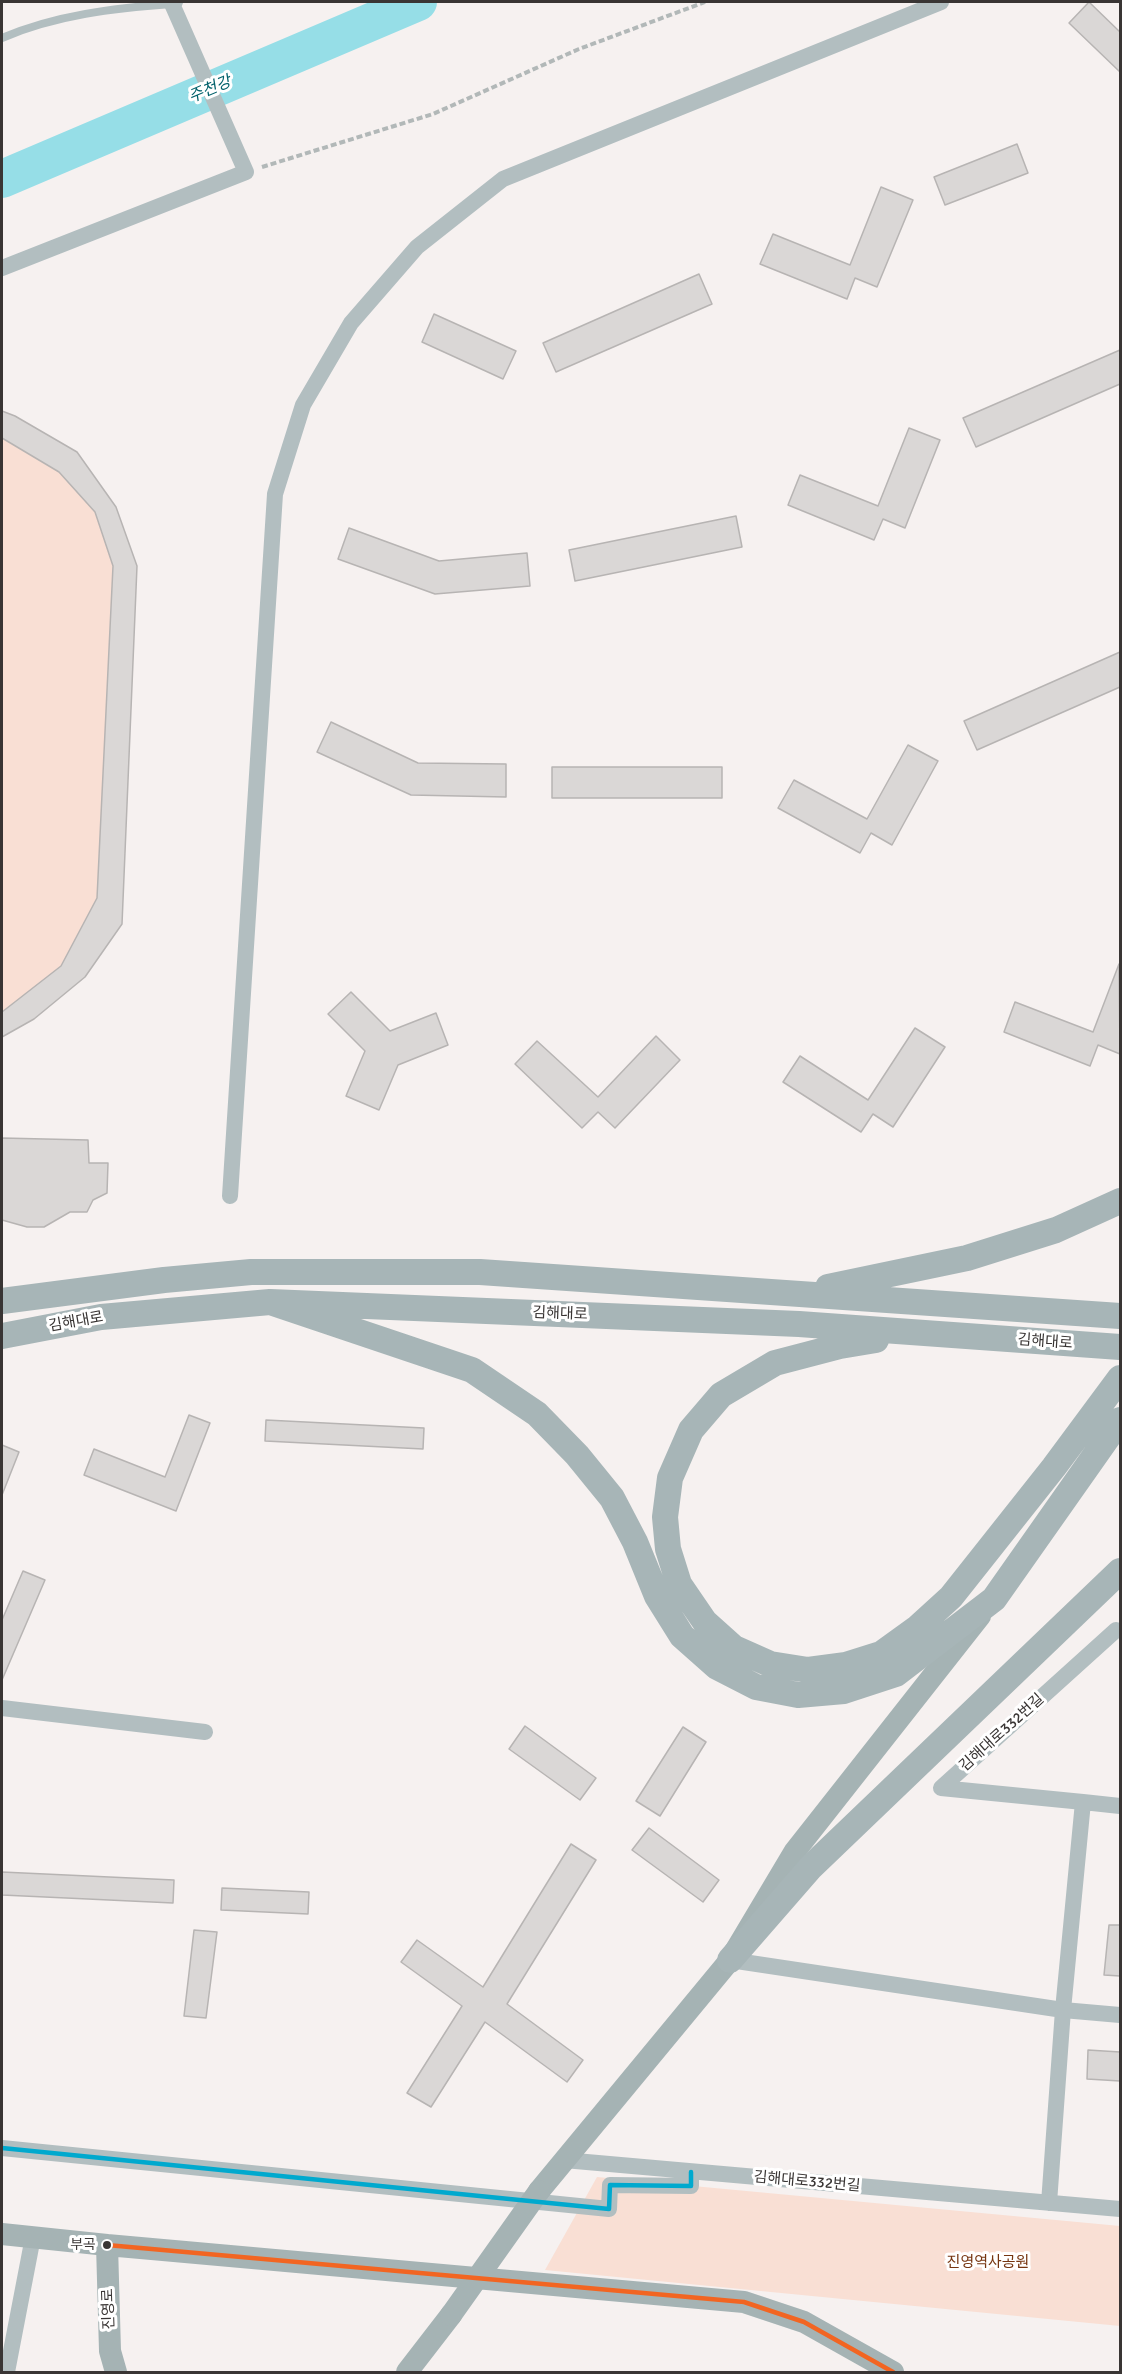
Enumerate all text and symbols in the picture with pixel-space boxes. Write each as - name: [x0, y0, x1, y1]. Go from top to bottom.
- water label: 주천강: [186, 73, 234, 107]
- street label: 김해대로: [532, 1304, 588, 1324]
- street label: 김해대로: [47, 1308, 105, 1336]
- street label: 김해대로: [1017, 1331, 1073, 1353]
- street label: 김해대로332번길: [956, 1690, 1048, 1776]
- street label: 김해대로332번길: [753, 2168, 861, 2196]
- place label: 부곡: [70, 2237, 96, 2253]
- marker: 부곡: [101, 2239, 113, 2251]
- park label: 진영역사공원: [947, 2254, 1029, 2272]
- street label: 진영로: [99, 2288, 119, 2330]

